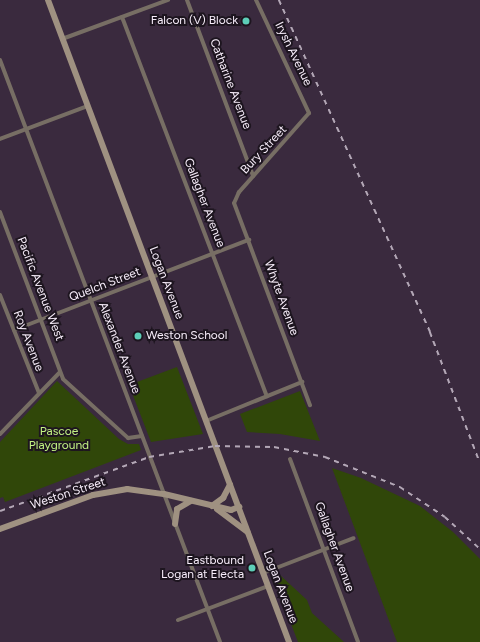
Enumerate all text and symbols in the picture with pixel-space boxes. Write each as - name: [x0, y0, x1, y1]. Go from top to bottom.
- place label: Falcon (V) Block: [151, 14, 238, 28]
- marker: Falcon (V) Block: [241, 16, 251, 26]
- street label: Irysh Avenue: [271, 20, 315, 88]
- street label: Catharine Avenue: [206, 37, 254, 131]
- street label: Bury Street: [238, 123, 290, 177]
- street label: Gallagher Avenue: [180, 156, 228, 250]
- street label: Pacific Avenue West: [14, 235, 66, 343]
- street label: Logan Avenue: [146, 245, 186, 321]
- street label: Whyte Avenue: [261, 258, 301, 338]
- street label: Quelch Street: [67, 265, 143, 305]
- street label: Alexander Avenue: [95, 300, 143, 396]
- street label: Roy Avenue: [10, 308, 46, 374]
- place label: Weston School: [146, 329, 227, 343]
- marker: Weston School: [133, 331, 143, 341]
- park label: Pascoe Playground: [29, 425, 89, 453]
- street label: Weston Street: [29, 475, 107, 513]
- street label: Gallagher Avenue: [311, 500, 357, 594]
- street label: Logan Avenue: [260, 549, 300, 625]
- place label: Eastbound Logan at Electa: [161, 554, 244, 582]
- marker: Eastbound Logan at Electa: [247, 563, 257, 573]

